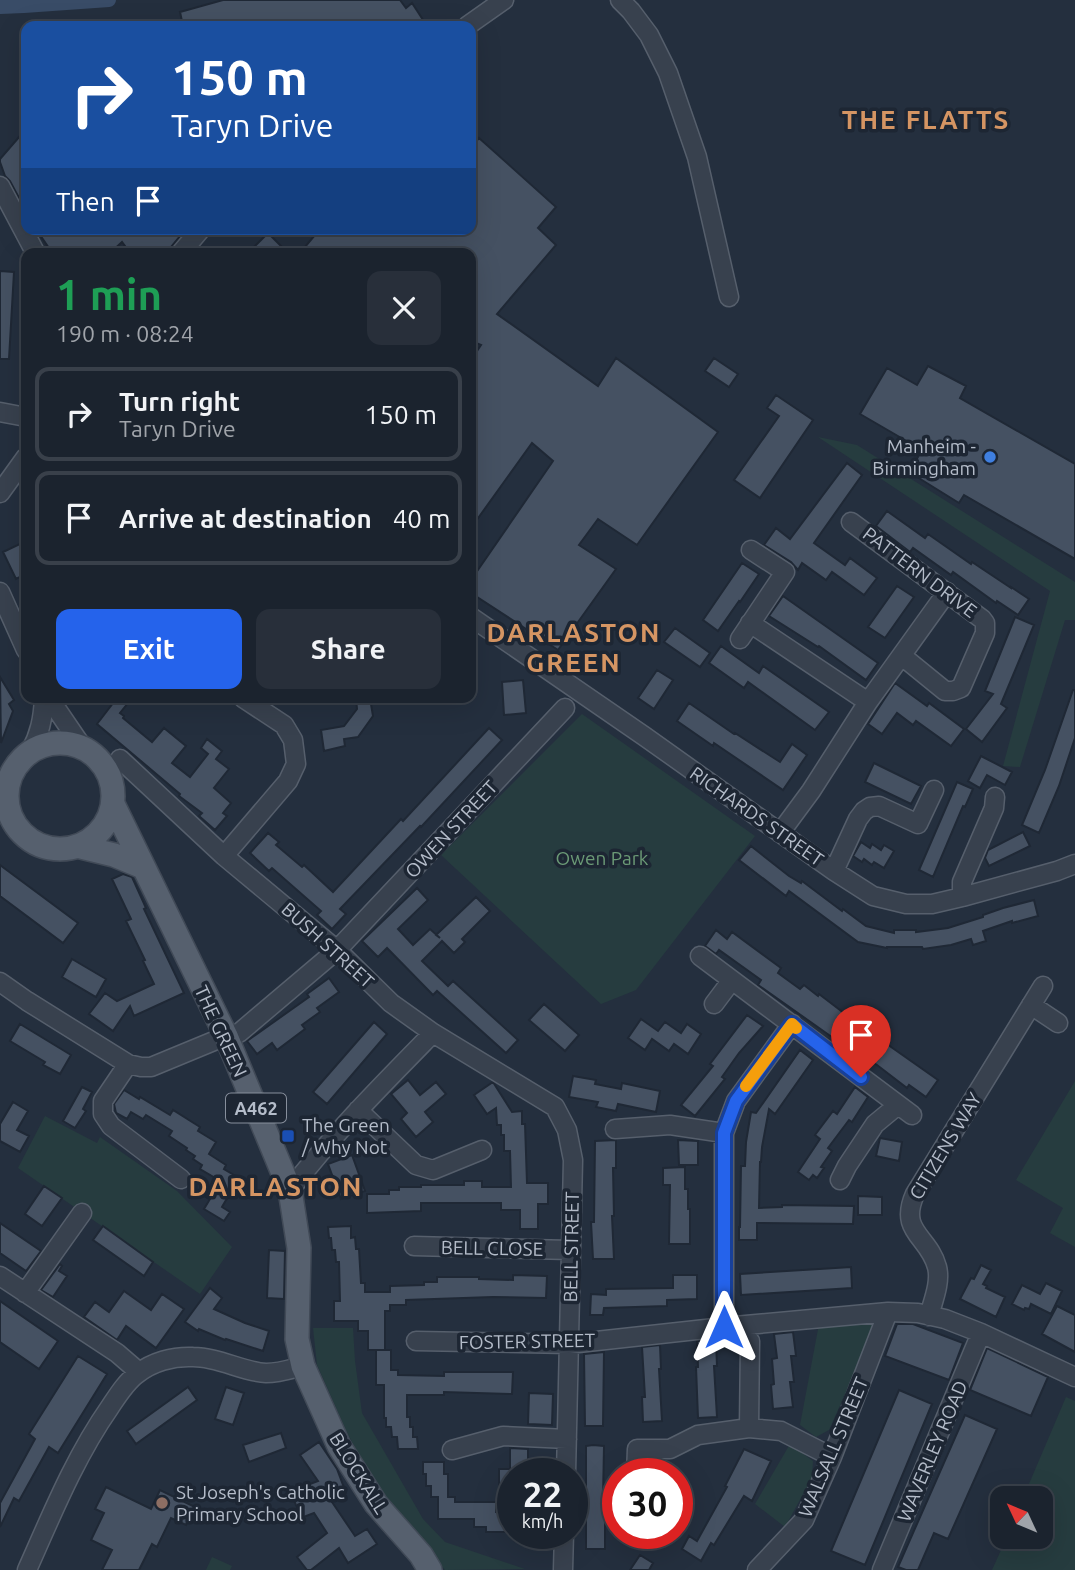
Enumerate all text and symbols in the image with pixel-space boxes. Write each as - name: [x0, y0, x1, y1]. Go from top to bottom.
- icon: right: [56, 49, 147, 140]
- text: 150 m: [171, 49, 308, 104]
- district label: THE FLATTS: [842, 105, 1010, 134]
- text: Taryn Drive: [171, 107, 334, 143]
- icon: arrive: [129, 182, 167, 220]
- text: Then: [56, 187, 115, 216]
- text: 1 min: [56, 271, 162, 318]
- button: close: [367, 271, 441, 345]
- text: 190 m · 08:24: [56, 321, 194, 346]
- text: Turn right: [119, 387, 240, 416]
- icon: right: [60, 395, 98, 433]
- text: 150 m: [365, 400, 437, 429]
- text: Taryn Drive: [119, 416, 236, 441]
- place label: Manheim - Birmingham: [872, 435, 976, 479]
- marker: Manheim - Birmingham: [982, 449, 998, 465]
- icon: arrive: [60, 499, 98, 537]
- text: Arrive at destination: [119, 504, 372, 533]
- text: 40 m: [393, 504, 450, 533]
- street label: PATTERN DRIVE: [859, 522, 981, 622]
- button: Exit: [56, 609, 242, 689]
- button: Share: [256, 609, 441, 689]
- district label: DARLASTON GREEN: [487, 618, 661, 677]
- street label: RICHARDS STREET: [686, 762, 828, 871]
- street label: OWEN STREET: [400, 775, 502, 882]
- park label: Owen Park: [556, 847, 649, 869]
- street label: BUSH STREET: [277, 898, 379, 993]
- street label: THE GREEN: [190, 982, 252, 1080]
- pin: [831, 1005, 891, 1077]
- icon: arrive: [842, 1016, 880, 1054]
- street label: CITIZENS WAY: [905, 1089, 985, 1203]
- road number: A462: [226, 1093, 286, 1122]
- place label: The Green / Why Not: [301, 1114, 390, 1158]
- marker: The Green / Why Not: [280, 1128, 296, 1144]
- district label: DARLASTON: [189, 1172, 363, 1201]
- street label: BELL STREET: [559, 1191, 583, 1303]
- street label: BELL CLOSE: [441, 1236, 543, 1260]
- position arrow: [687, 1290, 761, 1364]
- street label: FOSTER STREET: [459, 1329, 596, 1353]
- street label: WALSALL STREET: [794, 1373, 873, 1520]
- street label: WAVERLEY ROAD: [892, 1377, 972, 1525]
- street label: BLOCKALL: [325, 1428, 393, 1518]
- speed limit sign: 30: [602, 1458, 693, 1549]
- text: 22: [523, 1474, 562, 1514]
- place label: St Joseph's Catholic Primary School: [176, 1481, 345, 1525]
- north arrow: [990, 1486, 1054, 1549]
- map controls: [990, 1486, 1053, 1549]
- marker: St Joseph's Catholic Primary School: [154, 1495, 170, 1511]
- text: km/h: [522, 1511, 563, 1531]

